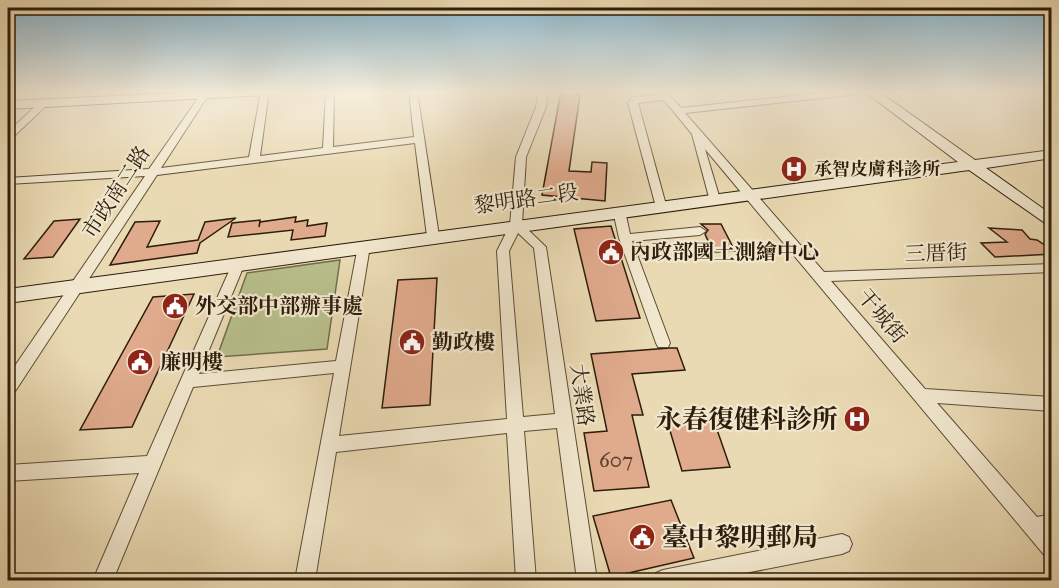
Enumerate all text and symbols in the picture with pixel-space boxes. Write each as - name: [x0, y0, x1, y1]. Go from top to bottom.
- street label: 市政南二路: [77, 141, 155, 243]
- hospital icon: 承智皮膚科診所: [779, 154, 809, 184]
- place label: 承智皮膚科診所: [814, 158, 941, 180]
- street label: 黎明路二段: [472, 179, 580, 219]
- public building icon: 內政部國土測繪中心: [596, 237, 626, 267]
- place label: 內政部國土測繪中心: [630, 239, 819, 265]
- street label: 三厝街: [904, 239, 968, 267]
- street label: 干城街: [852, 284, 912, 348]
- public building icon: 外交部中部辦事處: [160, 291, 190, 321]
- place label: 外交部中部辦事處: [195, 293, 363, 319]
- public building icon: 勤政樓: [397, 327, 427, 357]
- place label: 勤政樓: [432, 329, 495, 355]
- public building icon: 廉明樓: [125, 347, 155, 377]
- place label: 廉明樓: [160, 349, 223, 375]
- street label: 大業路: [565, 362, 599, 428]
- place label: 永春復健科診所: [656, 403, 838, 435]
- hospital icon: 永春復健科診所: [842, 404, 872, 434]
- house number: 607: [599, 447, 633, 473]
- place label: 臺中黎明郵局: [662, 521, 818, 553]
- public building icon: 臺中黎明郵局: [627, 522, 657, 552]

